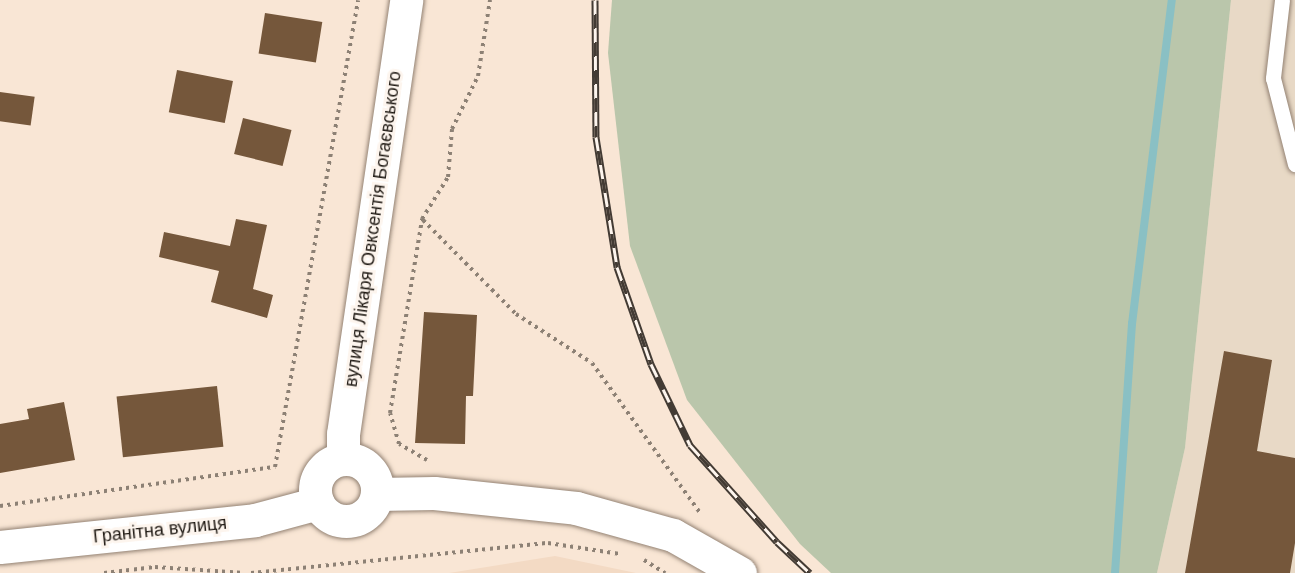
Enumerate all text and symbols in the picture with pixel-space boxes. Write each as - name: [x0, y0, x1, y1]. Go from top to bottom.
- street label: вулиця Лікаря Овксентія Богаєвського: [340, 70, 406, 388]
- street label: Гранітна вулиця: [92, 512, 228, 548]

